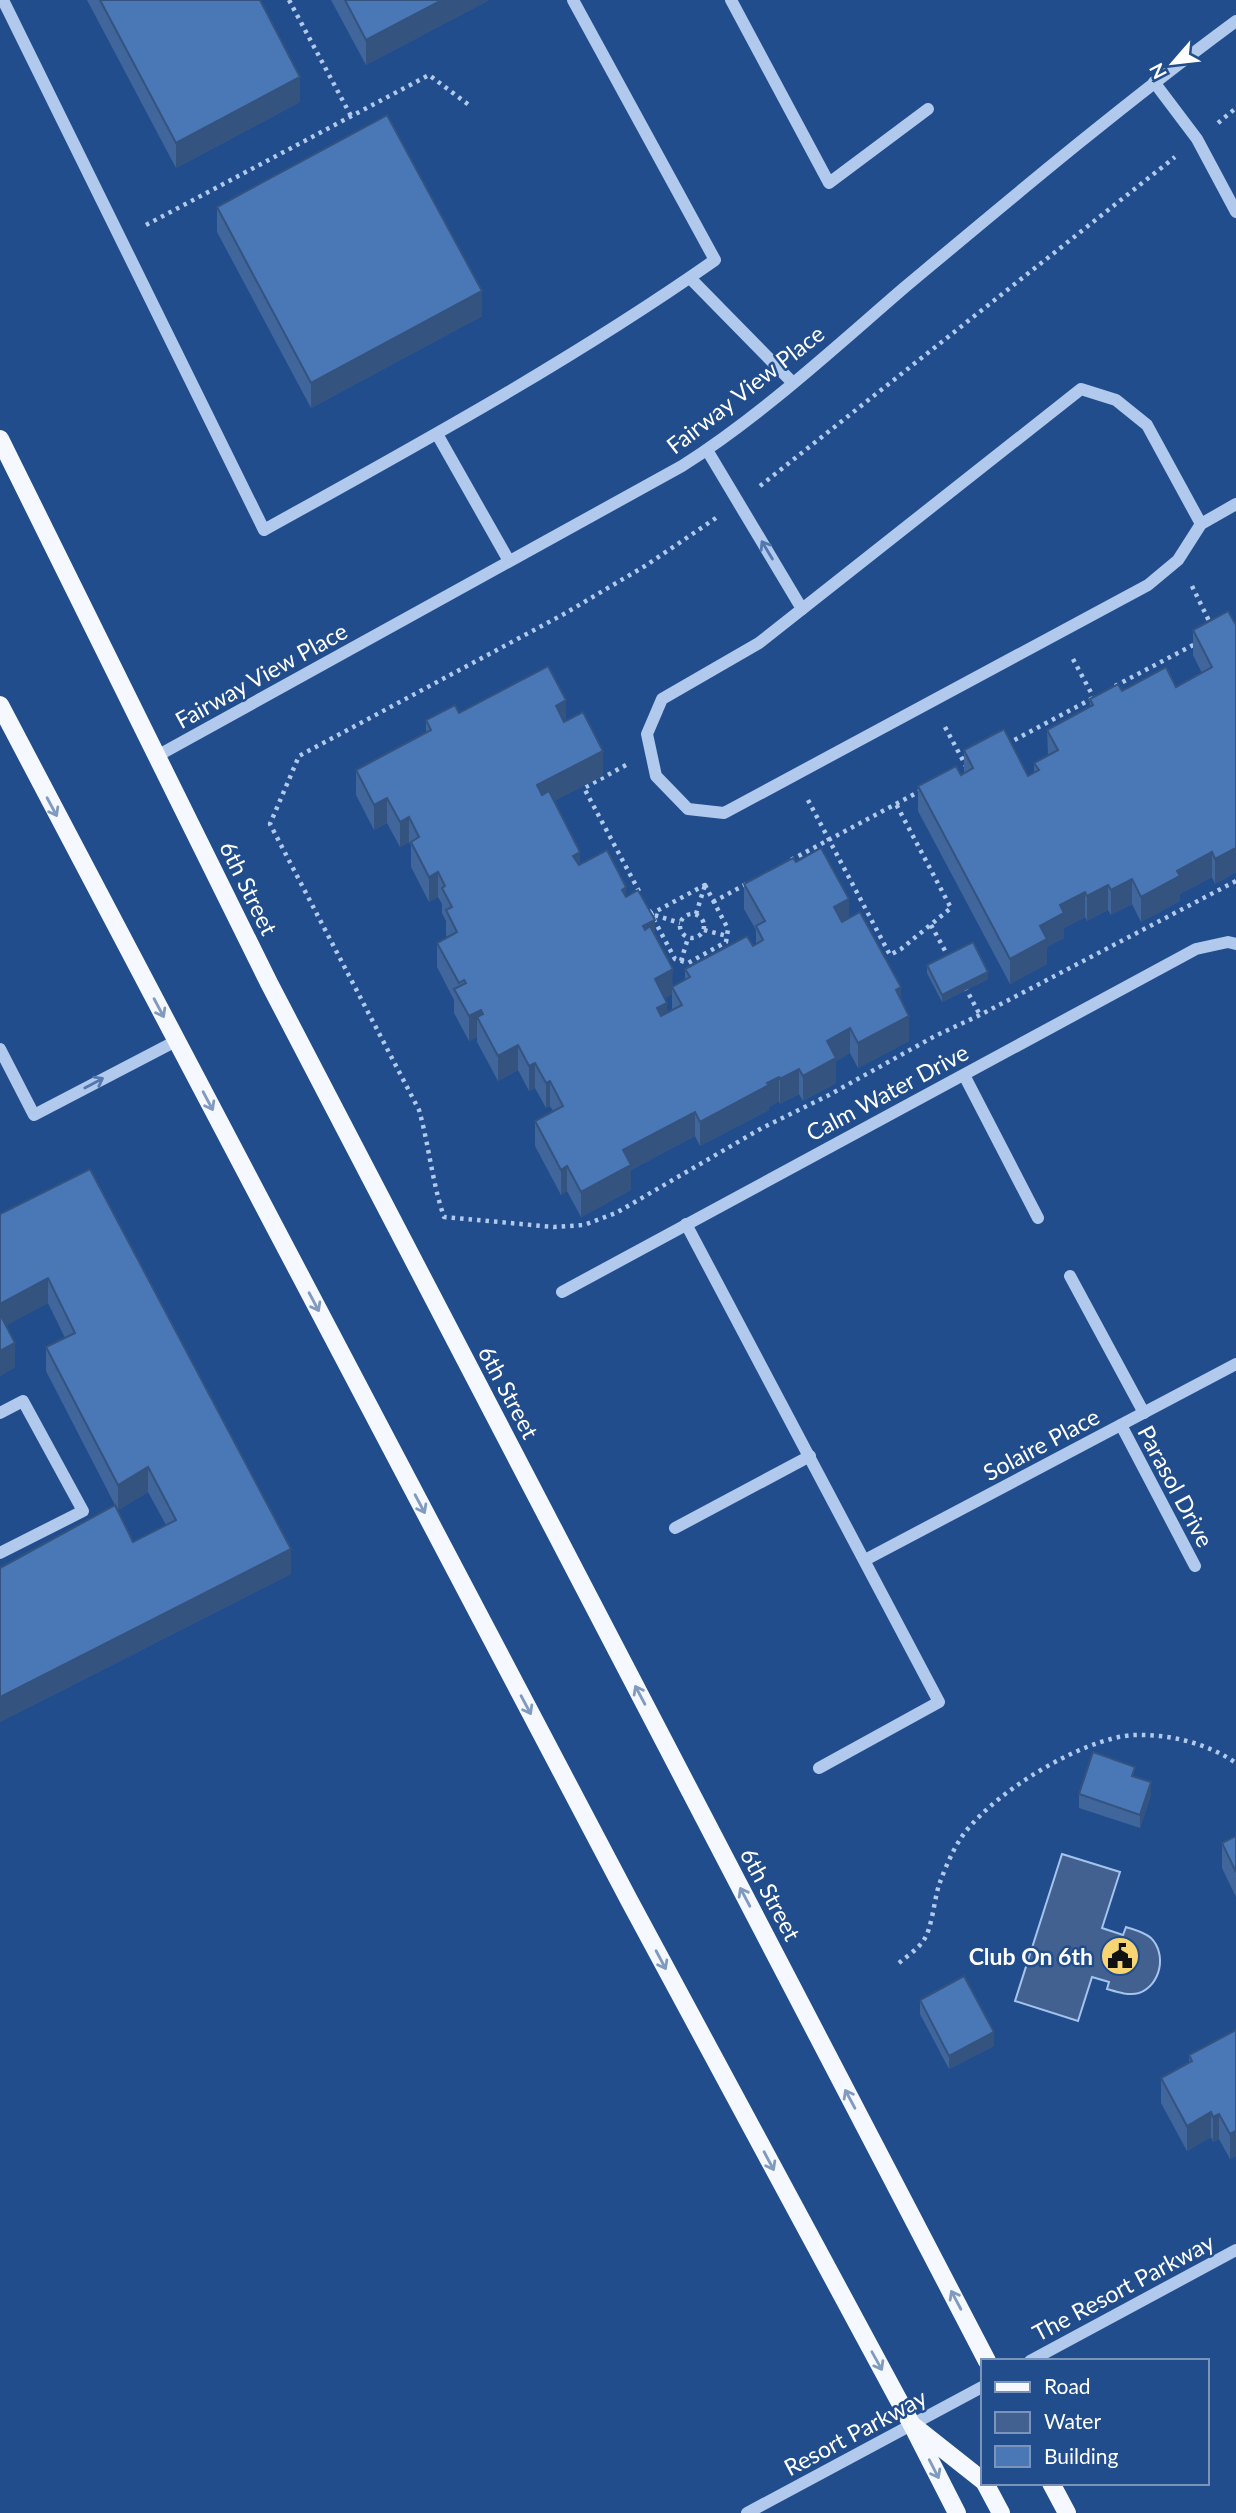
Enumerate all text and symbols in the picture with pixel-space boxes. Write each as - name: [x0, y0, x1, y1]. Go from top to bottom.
- north arrow: [1138, 28, 1208, 98]
- text: N: [1144, 59, 1171, 83]
- street label: Fairway View Place: [661, 319, 829, 459]
- one-way arrow: [759, 541, 773, 561]
- street label: Fairway View Place: [170, 616, 352, 734]
- one-way arrow: [46, 796, 60, 817]
- street label: 6th Street: [214, 837, 284, 940]
- one-way arrow: [152, 997, 166, 1018]
- street label: Calm Water Drive: [801, 1038, 973, 1146]
- one-way arrow: [83, 1076, 104, 1090]
- one-way arrow: [202, 1090, 215, 1111]
- one-way arrow: [308, 1291, 321, 1312]
- street label: 6th Street: [473, 1341, 545, 1444]
- street label: Solaire Place: [978, 1402, 1104, 1486]
- street label: Parasol Drive: [1132, 1420, 1220, 1552]
- one-way arrow: [413, 1493, 427, 1513]
- one-way arrow: [632, 1685, 646, 1706]
- one-way arrow: [520, 1694, 533, 1715]
- street label: 6th Street: [735, 1843, 807, 1946]
- one-way arrow: [738, 1887, 751, 1908]
- public building icon: Club On 6th: [1099, 1935, 1141, 1977]
- place label: Club On 6th: [969, 1942, 1093, 1970]
- one-way arrow: [654, 1950, 668, 1970]
- one-way arrow: [843, 2089, 857, 2109]
- one-way arrow: [763, 2150, 776, 2171]
- street label: The Resort Parkway: [1027, 2227, 1219, 2347]
- one-way arrow: [948, 2290, 962, 2311]
- one-way arrow: [871, 2350, 884, 2371]
- legend: [981, 2359, 1208, 2485]
- text: Road: [1044, 2373, 1091, 2398]
- street label: Resort Parkway: [779, 2383, 931, 2481]
- text: Water: [1044, 2408, 1101, 2433]
- text: Building: [1044, 2443, 1119, 2468]
- one-way arrow: [928, 2458, 942, 2479]

